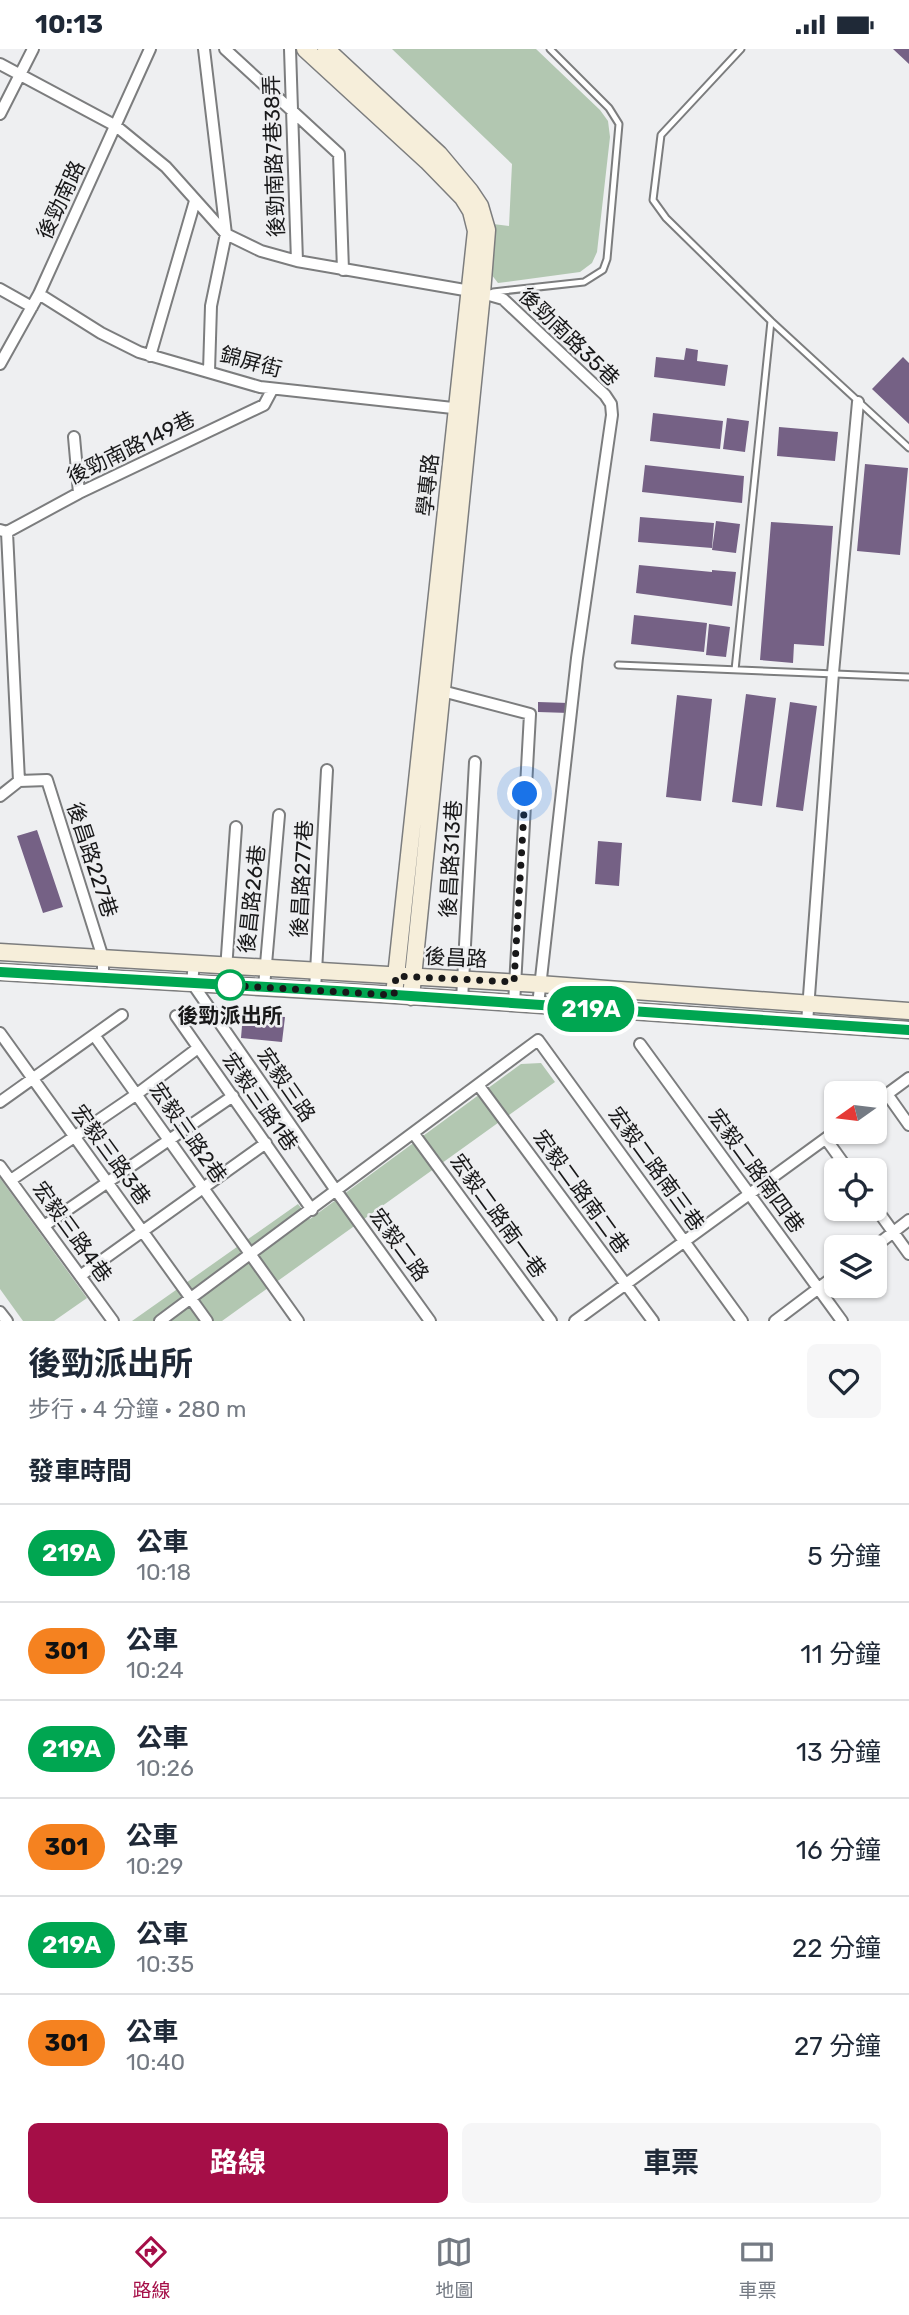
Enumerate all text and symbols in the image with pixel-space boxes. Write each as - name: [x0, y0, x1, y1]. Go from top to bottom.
- text: 10:13: [35, 9, 103, 40]
- street label: 後勁南路7巷38弄: [258, 74, 289, 238]
- street label: 後勁南路: [31, 156, 90, 243]
- street label: 後勁南路35巷: [514, 282, 625, 391]
- street label: 錦屏街: [217, 341, 285, 382]
- street label: 後勁南路149巷: [63, 406, 199, 489]
- street label: 學專路: [412, 452, 443, 518]
- your location: [507, 776, 542, 811]
- street label: 後昌路227巷: [62, 799, 123, 921]
- street label: 後昌路313巷: [435, 799, 466, 918]
- street label: 後昌路277巷: [286, 819, 317, 938]
- street label: 後昌路26巷: [233, 843, 270, 954]
- street label: 後昌路: [424, 943, 488, 972]
- marker: 後勁派出所: [215, 970, 245, 1000]
- line badge: 219A: [542, 986, 640, 1032]
- text: 219A: [561, 995, 621, 1023]
- place label: 後勁派出所: [178, 1003, 283, 1028]
- street label: 宏毅三路: [252, 1043, 321, 1126]
- street label: 宏毅三路1巷: [217, 1048, 303, 1156]
- street label: 宏毅三路2巷: [145, 1077, 232, 1188]
- north arrow: [824, 1081, 887, 1145]
- map controls: [824, 1081, 887, 1298]
- street label: 宏毅三路3巷: [67, 1100, 156, 1210]
- street label: 宏毅二路南三巷: [603, 1102, 710, 1236]
- street label: 宏毅二路南四巷: [703, 1104, 810, 1238]
- street label: 宏毅二路南二巷: [528, 1125, 635, 1259]
- street label: 宏毅二路南一巷: [445, 1149, 552, 1283]
- button: locate: [824, 1158, 887, 1221]
- street label: 宏毅三路4巷: [28, 1177, 117, 1287]
- street label: 宏毅二路: [365, 1203, 434, 1286]
- button: layers: [824, 1235, 887, 1298]
- text: 後勁派出所: [28, 1344, 193, 1383]
- button: heart: [807, 1344, 881, 1418]
- text: 步行 · 4 分鐘 · 280 m: [28, 1395, 246, 1423]
- text: 發車時間: [28, 1456, 132, 1487]
- text: 公車: [136, 1527, 188, 1558]
- text: 219A: [42, 1539, 101, 1567]
- text: 5 分鐘: [807, 1541, 881, 1572]
- text: 10:18: [136, 1558, 191, 1586]
- text: 公車: [126, 1625, 178, 1656]
- text: 301: [44, 1637, 89, 1665]
- text: 11 分鐘: [800, 1639, 881, 1670]
- text: 10:24: [126, 1656, 184, 1684]
- text: 公車: [136, 1723, 188, 1754]
- text: 219A: [42, 1735, 101, 1763]
- text: 13 分鐘: [796, 1737, 881, 1768]
- text: 10:26: [136, 1754, 194, 1782]
- text: 公車: [126, 1821, 178, 1852]
- text: 301: [44, 1833, 89, 1861]
- text: 16 分鐘: [796, 1835, 881, 1866]
- text: 10:29: [126, 1852, 183, 1880]
- text: 公車: [136, 1919, 188, 1950]
- text: 219A: [42, 1931, 101, 1959]
- text: 22 分鐘: [792, 1933, 881, 1964]
- text: 10:35: [136, 1950, 194, 1978]
- text: 公車: [126, 2017, 178, 2048]
- text: 301: [44, 2029, 89, 2057]
- text: 27 分鐘: [794, 2031, 881, 2062]
- text: 10:40: [126, 2048, 185, 2076]
- button: 路線: [28, 2123, 448, 2203]
- button: 車票: [462, 2123, 881, 2203]
- tab: 路線: [132, 2233, 171, 2302]
- tab: 地圖: [435, 2233, 474, 2302]
- tab: 車票: [738, 2233, 777, 2302]

